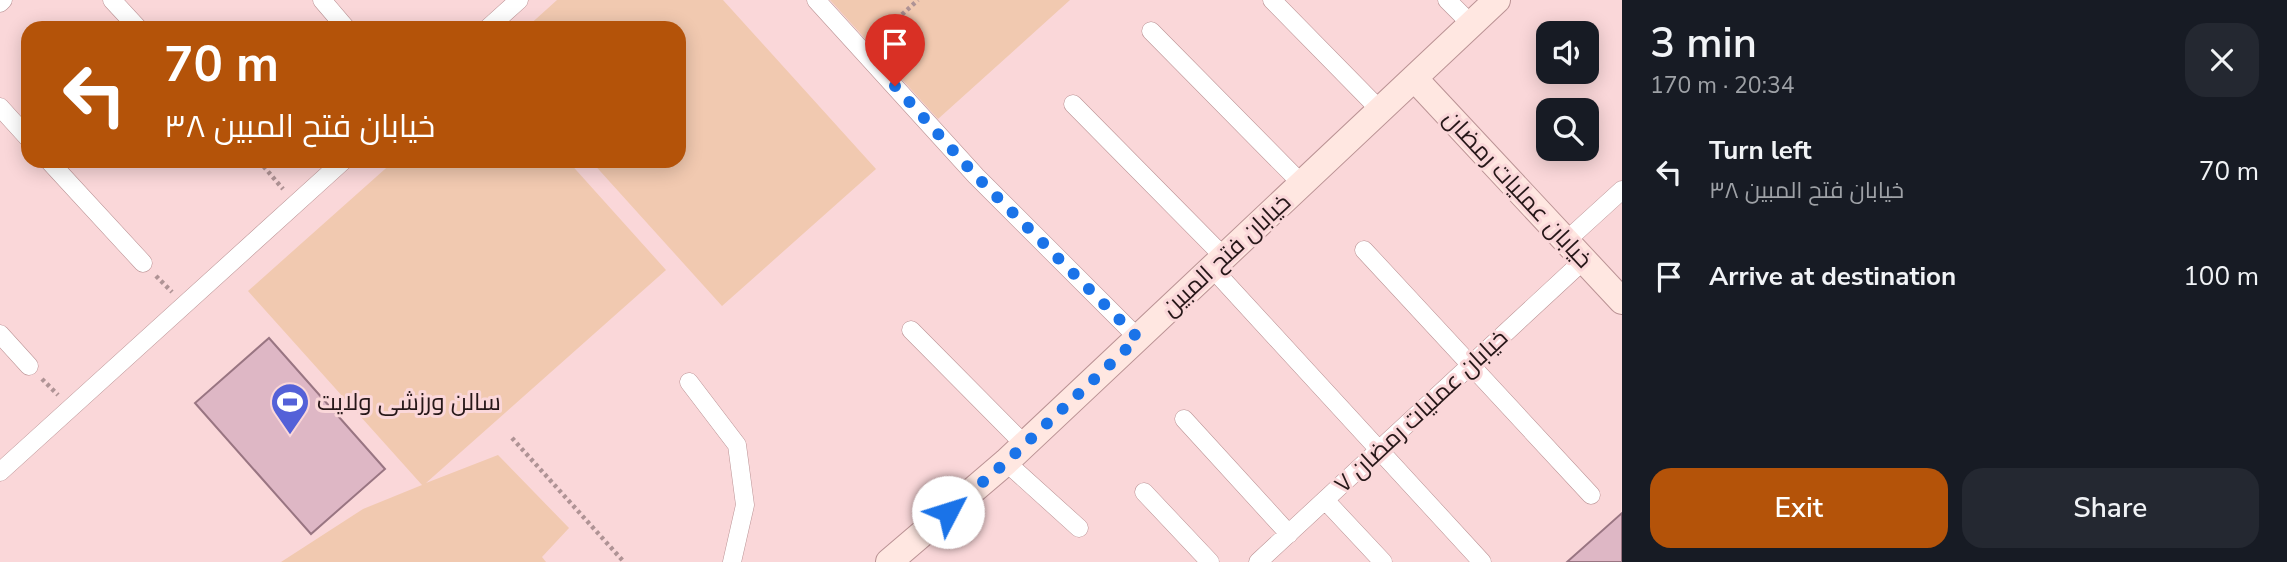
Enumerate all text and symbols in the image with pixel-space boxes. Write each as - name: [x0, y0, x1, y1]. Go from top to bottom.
- pin: [865, 14, 925, 86]
- text: 3 min: [1650, 15, 1757, 72]
- map controls: [1536, 21, 1599, 161]
- button: sound: [1536, 21, 1599, 84]
- button: close: [2185, 23, 2259, 97]
- icon: arrive: [876, 25, 914, 63]
- text: 70 m: [164, 31, 279, 98]
- icon: left: [49, 49, 140, 140]
- text: 170 m · 20:34: [1650, 70, 1795, 101]
- button: search: [1536, 98, 1599, 161]
- street label: خیابان عملیات رمضان: [1436, 103, 1600, 275]
- text: خیابان فتح المبین ۳۸: [164, 105, 435, 148]
- text: Turn left: [1709, 133, 1812, 168]
- icon: left: [1650, 153, 1688, 191]
- text: 70 m: [2199, 154, 2259, 189]
- text: خیابان فتح المبین ۳۸: [1709, 175, 1904, 206]
- street label: خیابان فتح المبین: [1154, 187, 1298, 323]
- icon: arrive: [1650, 258, 1688, 296]
- text: Arrive at destination: [1709, 259, 1956, 294]
- text: 100 m: [2183, 259, 2259, 294]
- street label: خیابان عملیات رمضان ۷: [1327, 322, 1515, 500]
- sports icon: سالن ورزشی ولایت: [269, 381, 311, 436]
- place label: سالن ورزشی ولایت: [317, 386, 501, 418]
- button: Exit: [1650, 468, 1948, 548]
- button: Share: [1962, 468, 2259, 548]
- position arrow: [911, 475, 985, 549]

